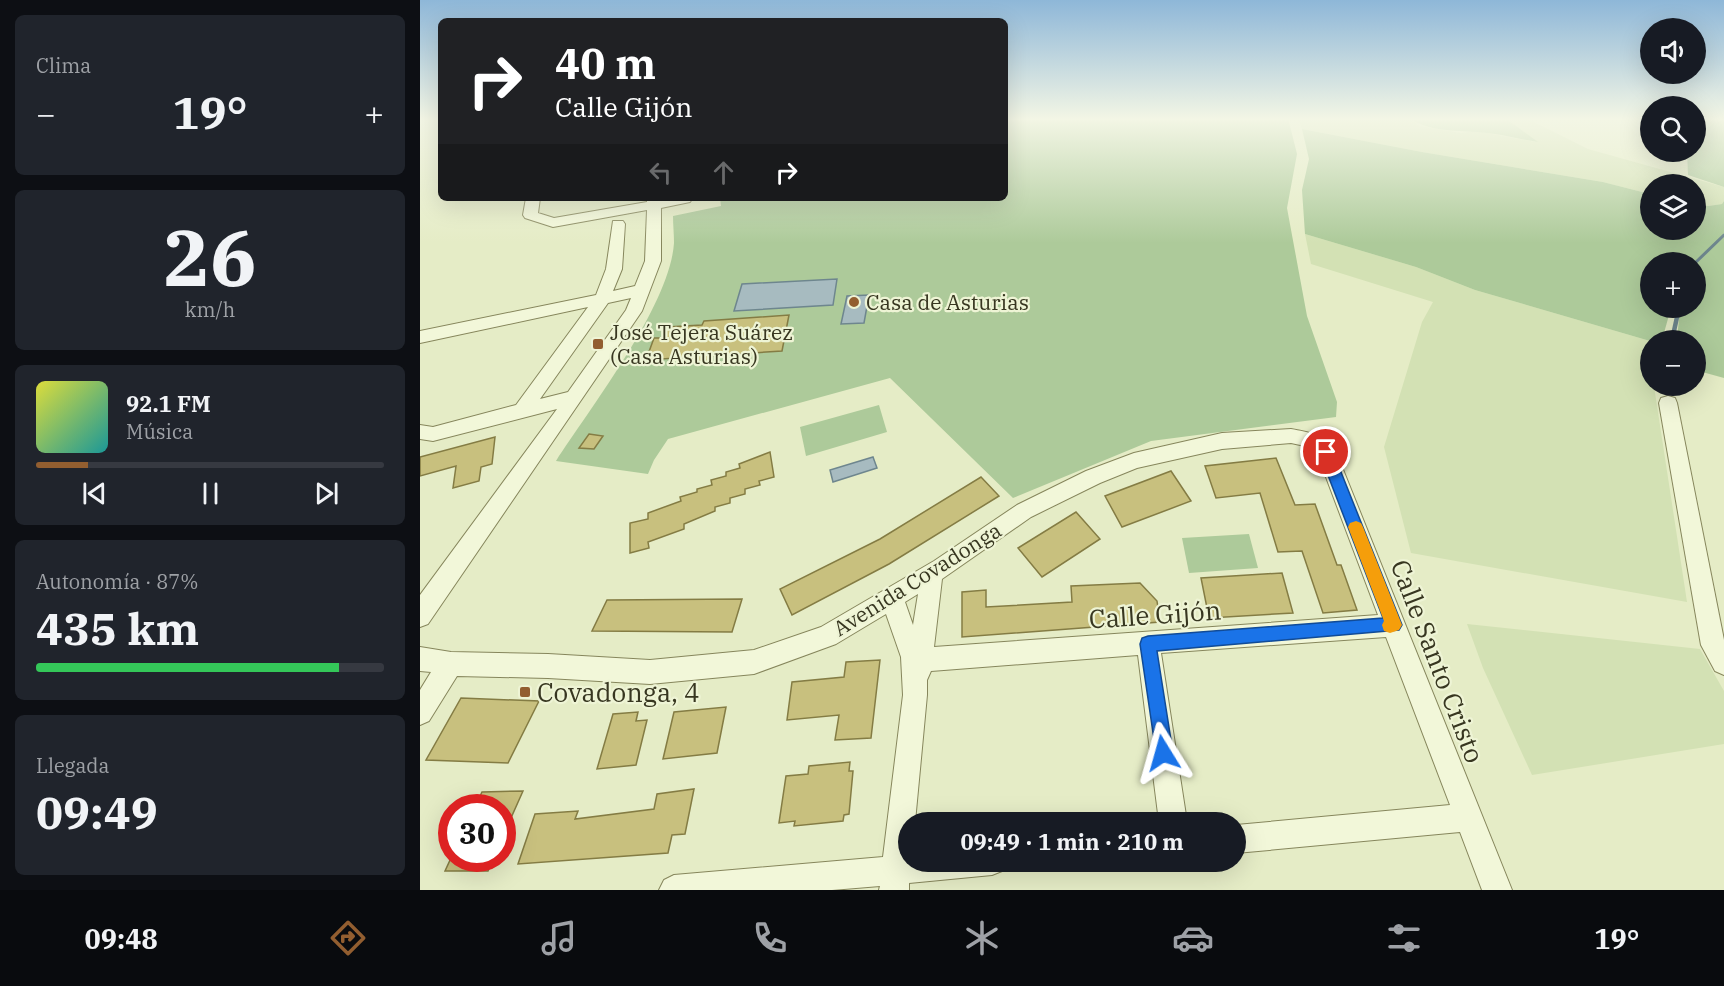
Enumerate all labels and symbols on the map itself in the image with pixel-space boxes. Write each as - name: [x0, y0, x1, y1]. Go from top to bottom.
- place label: Casa de Asturias: [866, 288, 1029, 316]
- marker: Casa de Asturias: [847, 295, 861, 309]
- place label: José Tejera Suárez (Casa Asturias): [610, 318, 793, 370]
- marker: José Tejera Suárez (Casa Asturias): [591, 337, 605, 351]
- pin: [1300, 426, 1351, 477]
- street label: Avenida Covadonga: [827, 516, 1007, 642]
- street label: Calle Santo Cristo: [1384, 555, 1492, 767]
- street label: Calle Gijón: [1088, 592, 1222, 636]
- place label: Covadonga, 4: [537, 675, 700, 709]
- marker: Covadonga, 4: [518, 685, 532, 699]
- position arrow: [1131, 721, 1195, 785]
- speed limit sign: 30: [438, 794, 516, 872]

